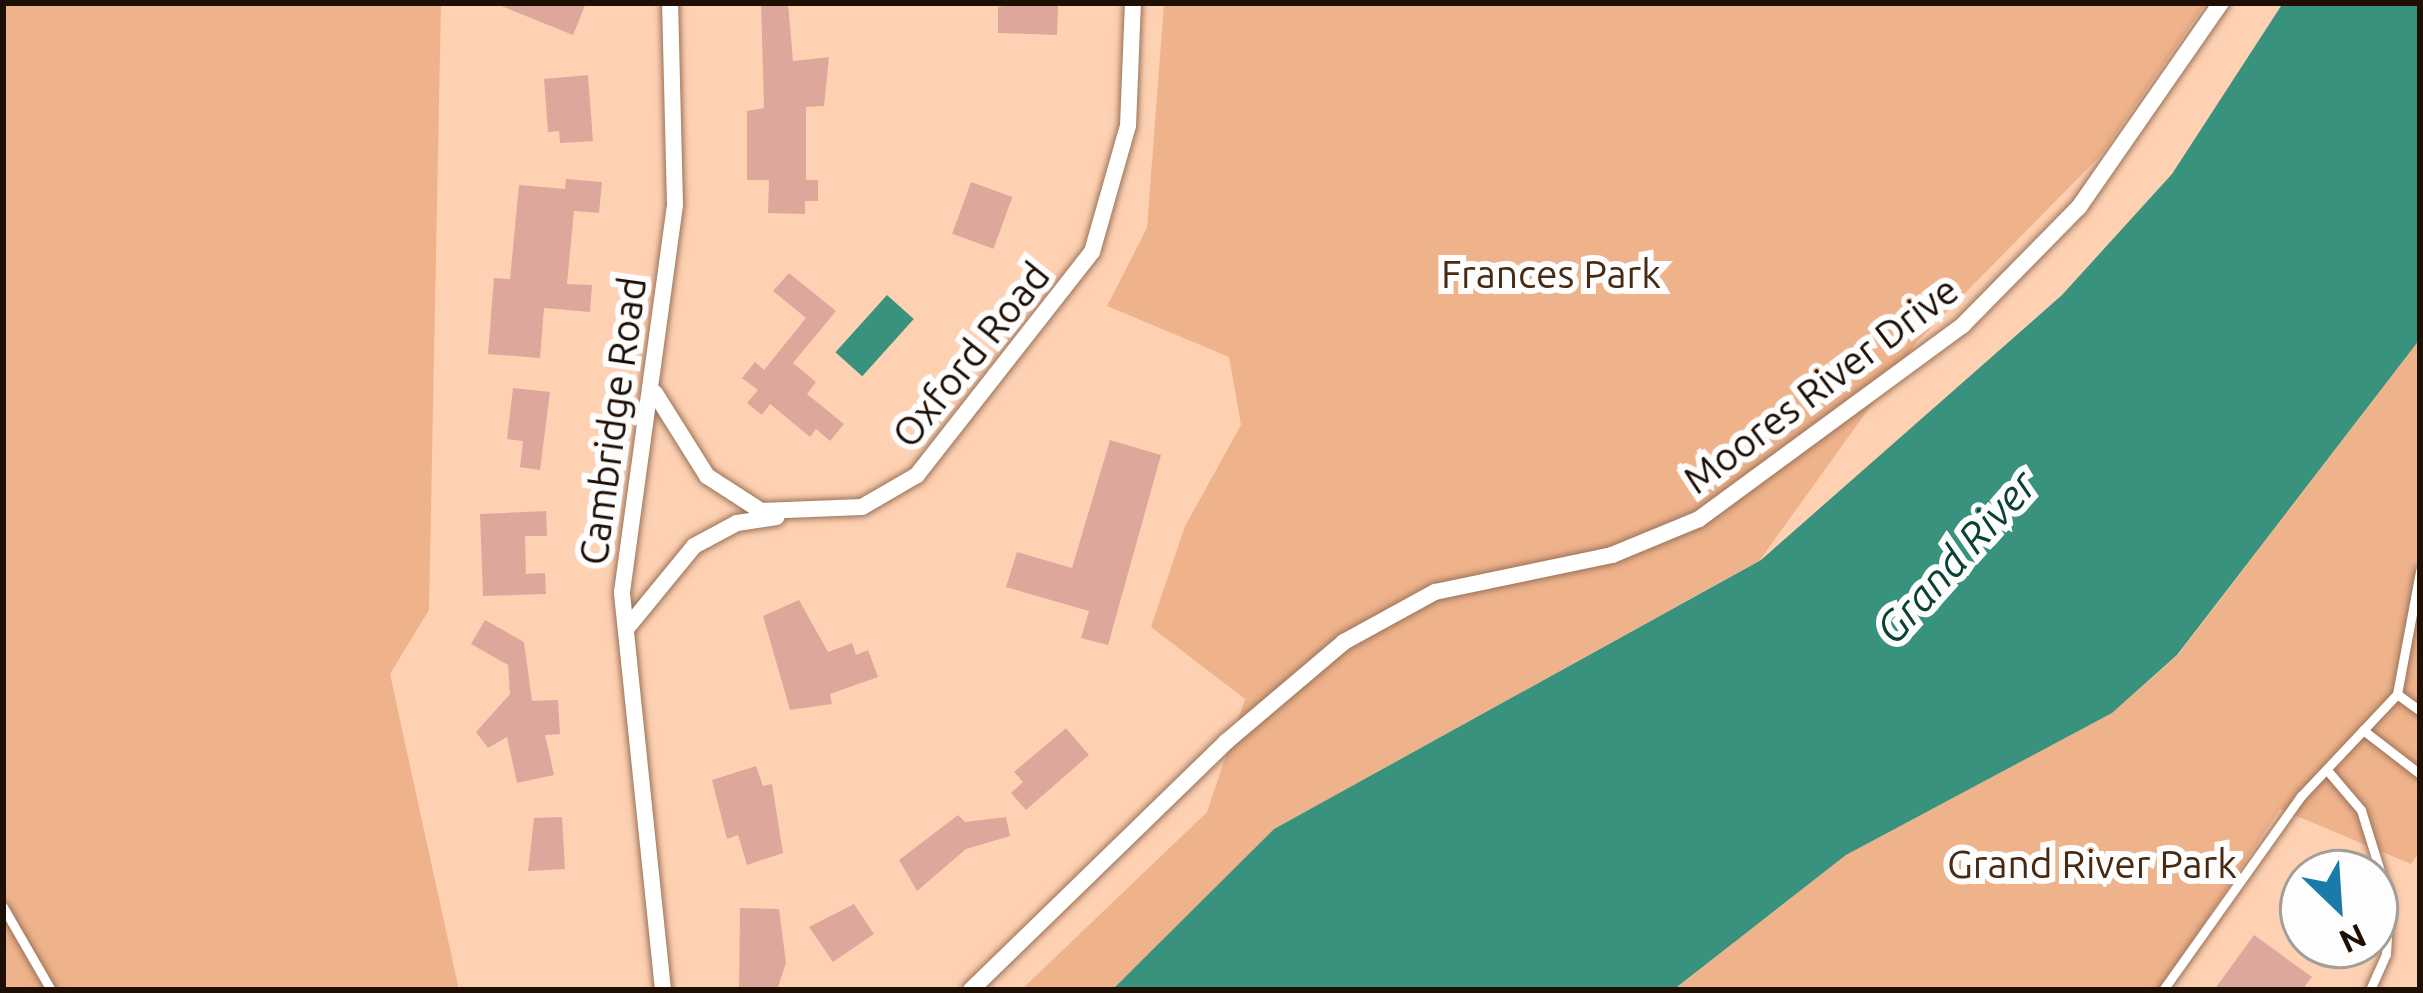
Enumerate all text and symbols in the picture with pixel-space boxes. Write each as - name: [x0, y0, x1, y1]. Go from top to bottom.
- park label: Frances Park: [1441, 251, 1661, 297]
- street label: Oxford Road: [882, 253, 1060, 457]
- street label: Moores River Drive: [1674, 266, 1968, 504]
- street label: Cambridge Road: [570, 274, 656, 568]
- water label: Grand River: [1865, 460, 2047, 654]
- park label: Grand River Park: [1947, 841, 2237, 887]
- north arrow: [2279, 849, 2399, 969]
- text: N: [2334, 917, 2372, 961]

